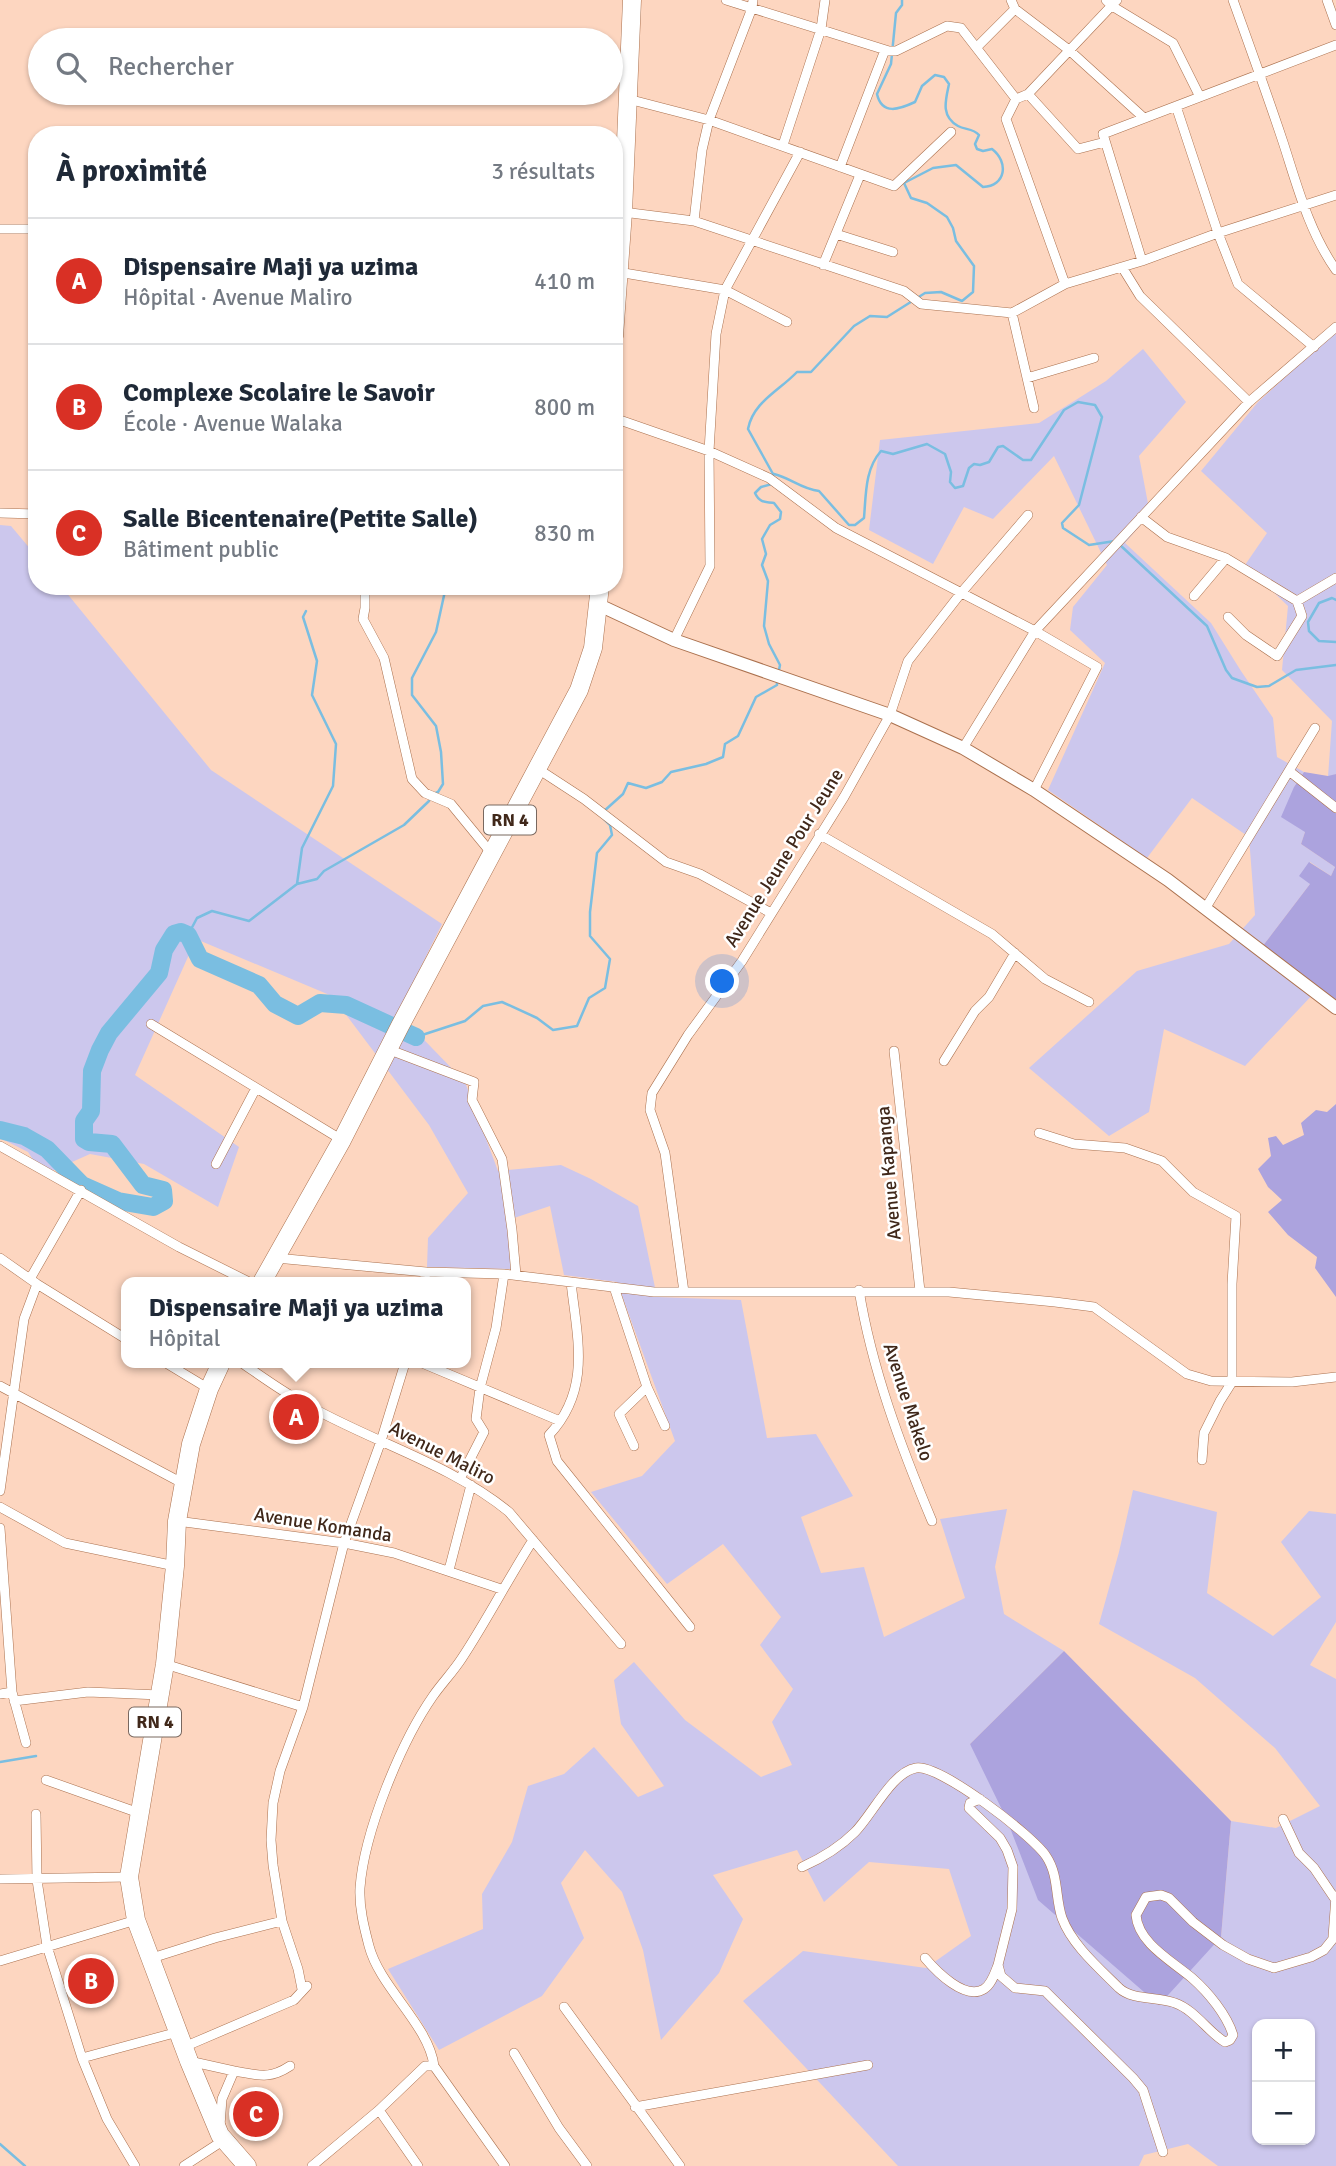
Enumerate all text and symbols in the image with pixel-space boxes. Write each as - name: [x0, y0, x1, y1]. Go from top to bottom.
- search box: [28, 28, 623, 105]
- icon: search: [52, 48, 90, 86]
- text: Rechercher: [108, 51, 234, 83]
- text: À proximité: [56, 153, 207, 190]
- text: 3 résultats: [491, 157, 595, 186]
- text: Dispensaire Maji ya uzima: [123, 251, 418, 283]
- text: A: [72, 267, 86, 296]
- text: 410 m: [534, 267, 595, 296]
- text: Hôpital · Avenue Maliro: [123, 283, 352, 312]
- text: Complexe Scolaire le Savoir: [123, 377, 435, 409]
- text: B: [72, 393, 86, 422]
- text: 800 m: [534, 393, 595, 422]
- text: École · Avenue Walaka: [123, 409, 343, 438]
- text: Salle Bicentenaire(Petite Salle): [123, 503, 478, 535]
- text: C: [72, 519, 86, 548]
- text: 830 m: [534, 519, 595, 548]
- text: Bâtiment public: [123, 535, 279, 564]
- street label: Avenue Jeune Pour Jeune: [719, 764, 849, 952]
- road number: RN 4: [484, 806, 536, 834]
- your location: [705, 964, 739, 998]
- street label: Avenue Kapanga: [871, 1105, 907, 1241]
- popup: [121, 1277, 471, 1368]
- text: Dispensaire Maji ya uzima: [148, 1292, 444, 1324]
- text: Hôpital: [148, 1324, 221, 1353]
- street label: Avenue Makelo: [878, 1340, 938, 1464]
- pin: A: [273, 1391, 319, 1443]
- street label: Avenue Maliro: [385, 1416, 499, 1490]
- street label: Avenue Komanda: [252, 1502, 394, 1548]
- road number: RN 4: [129, 1708, 181, 1736]
- pin: B: [68, 1955, 114, 2007]
- map controls: [1252, 2019, 1315, 2145]
- button: +: [1252, 2019, 1315, 2082]
- button: −: [1252, 2082, 1315, 2145]
- pin: C: [233, 2088, 279, 2140]

